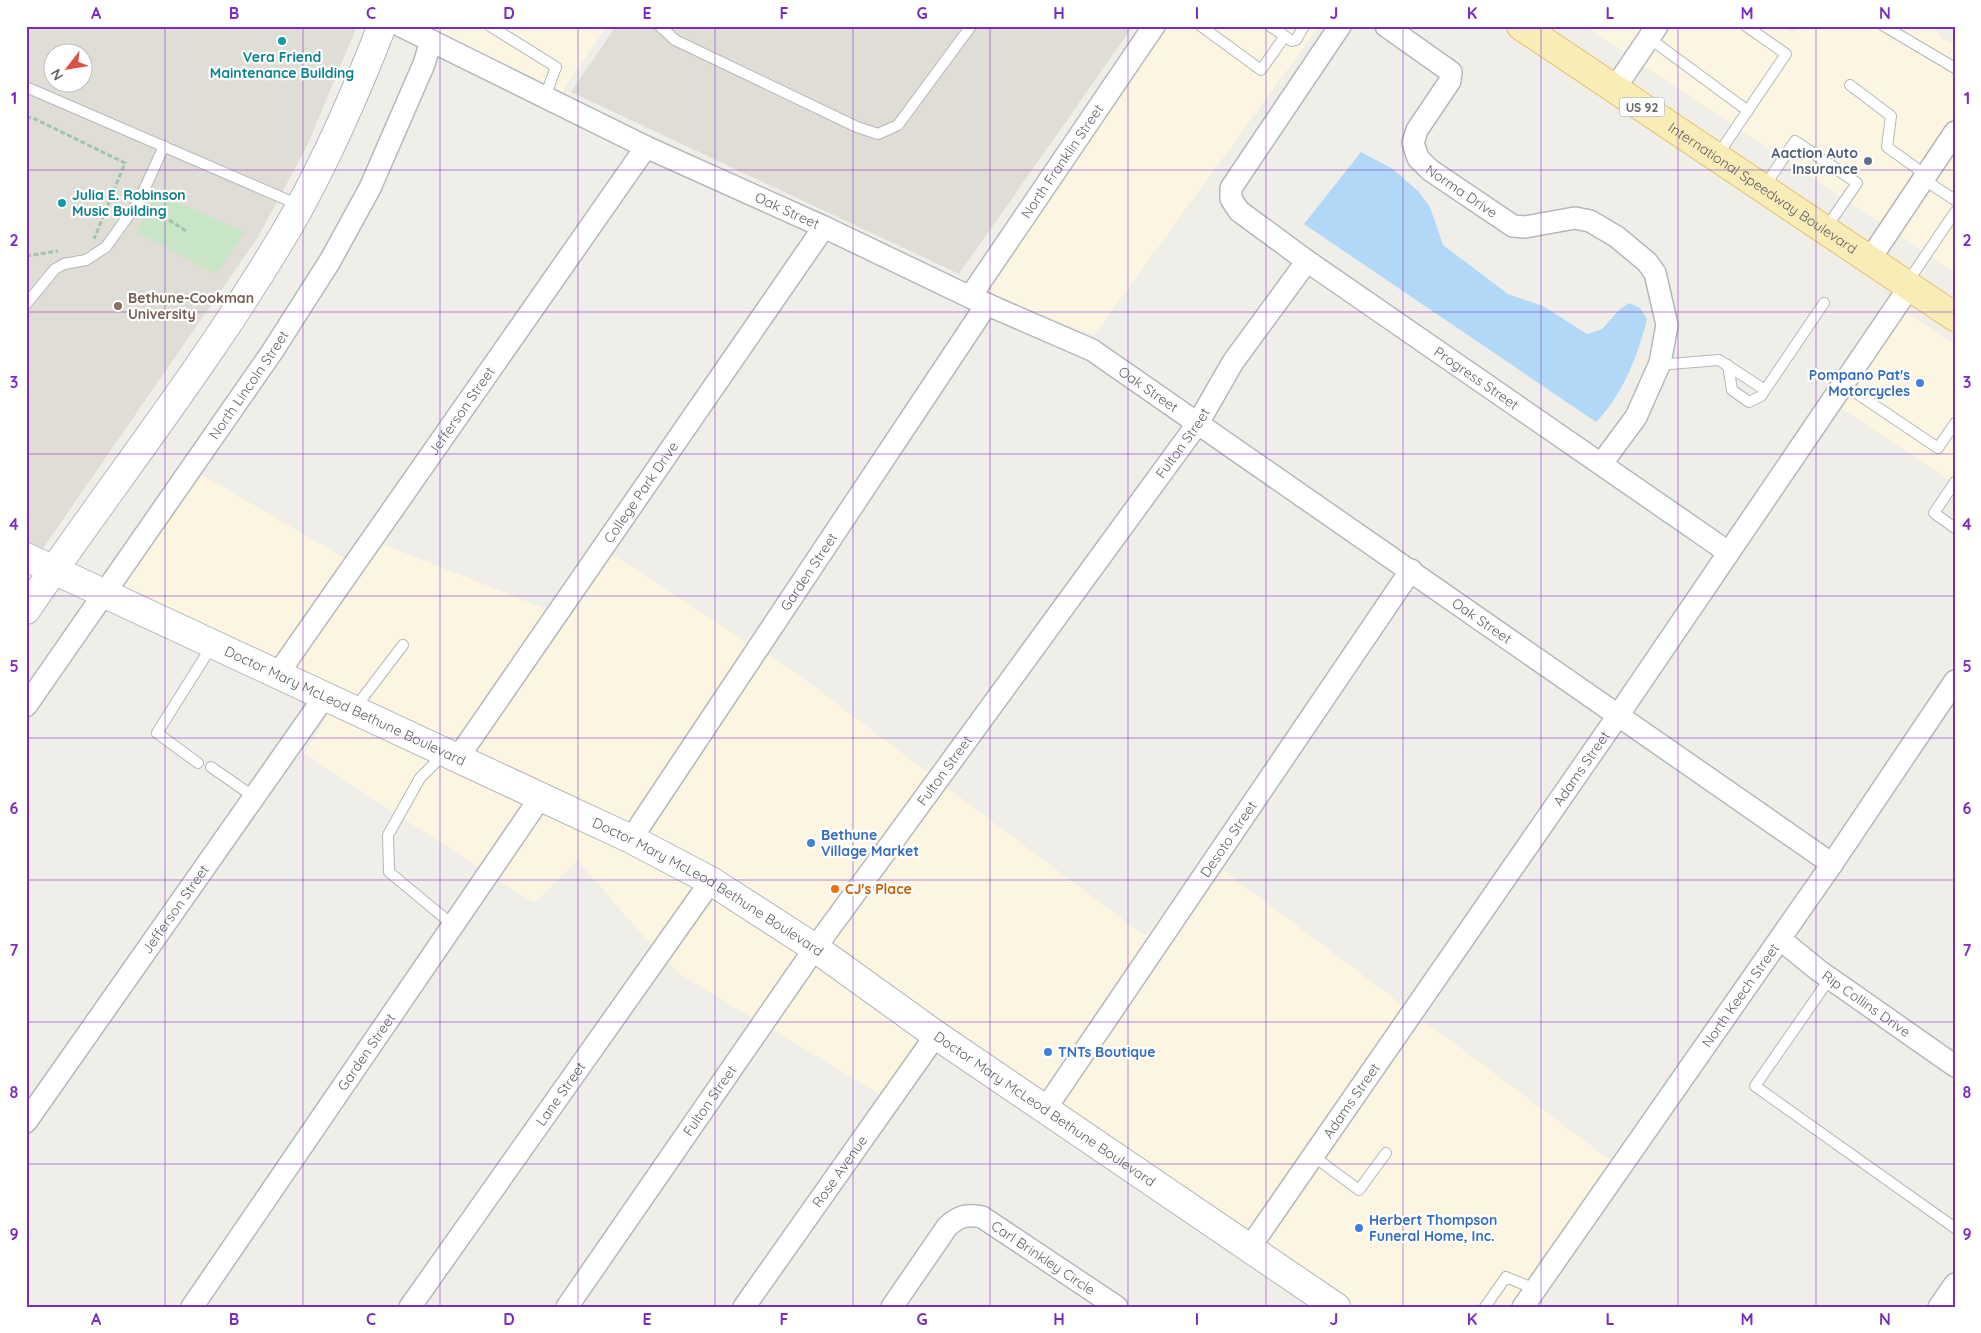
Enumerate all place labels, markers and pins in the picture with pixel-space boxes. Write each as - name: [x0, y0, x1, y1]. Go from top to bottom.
- marker: Vera Friend Maintenance Building: [276, 35, 288, 47]
- place label: Vera Friend Maintenance Building: [210, 48, 354, 82]
- place label: Aaction Auto Insurance: [1771, 144, 1858, 178]
- marker: Aaction Auto Insurance: [1862, 155, 1874, 167]
- place label: Julia E. Robinson Music Building: [72, 186, 186, 220]
- marker: Julia E. Robinson Music Building: [56, 197, 68, 209]
- place label: Bethune-Cookman University: [128, 289, 254, 323]
- marker: Bethune-Cookman University: [112, 300, 124, 312]
- place label: Pompano Pat's Motorcycles: [1809, 366, 1910, 400]
- marker: Pompano Pat's Motorcycles: [1914, 377, 1926, 389]
- place label: Bethune Village Market: [821, 826, 919, 860]
- marker: Bethune Village Market: [805, 837, 817, 849]
- place label: CJ's Place: [845, 880, 912, 898]
- marker: CJ's Place: [829, 883, 841, 895]
- place label: TNTs Boutique: [1058, 1043, 1156, 1061]
- marker: TNTs Boutique: [1042, 1046, 1054, 1058]
- place label: Herbert Thompson Funeral Home, Inc.: [1369, 1211, 1497, 1245]
- marker: Herbert Thompson Funeral Home, Inc.: [1353, 1222, 1365, 1234]

